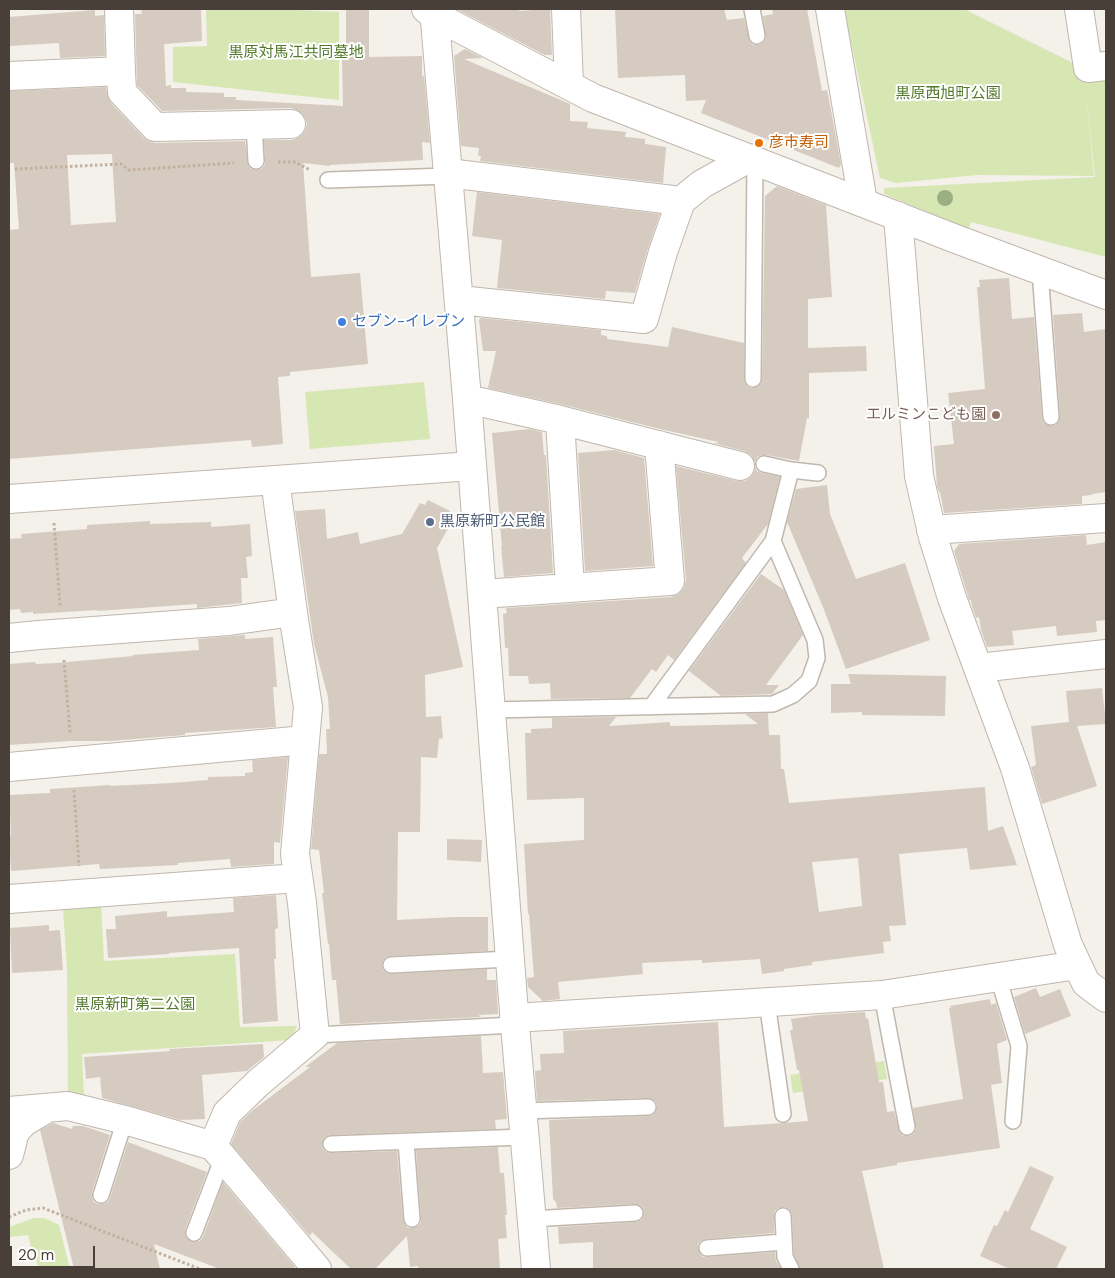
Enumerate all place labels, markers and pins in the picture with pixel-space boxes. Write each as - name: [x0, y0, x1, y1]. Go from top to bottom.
- place label: 彦市寿司: [769, 134, 829, 152]
- marker: 彦市寿司: [753, 137, 765, 149]
- place label: セブン-イレブン: [352, 313, 465, 331]
- marker: セブン-イレブン: [336, 316, 348, 328]
- place label: エルミンこども園: [866, 406, 986, 424]
- marker: エルミンこども園: [990, 409, 1002, 421]
- place label: 黒原新町公民館: [440, 513, 545, 531]
- marker: 黒原新町公民館: [424, 516, 436, 528]

